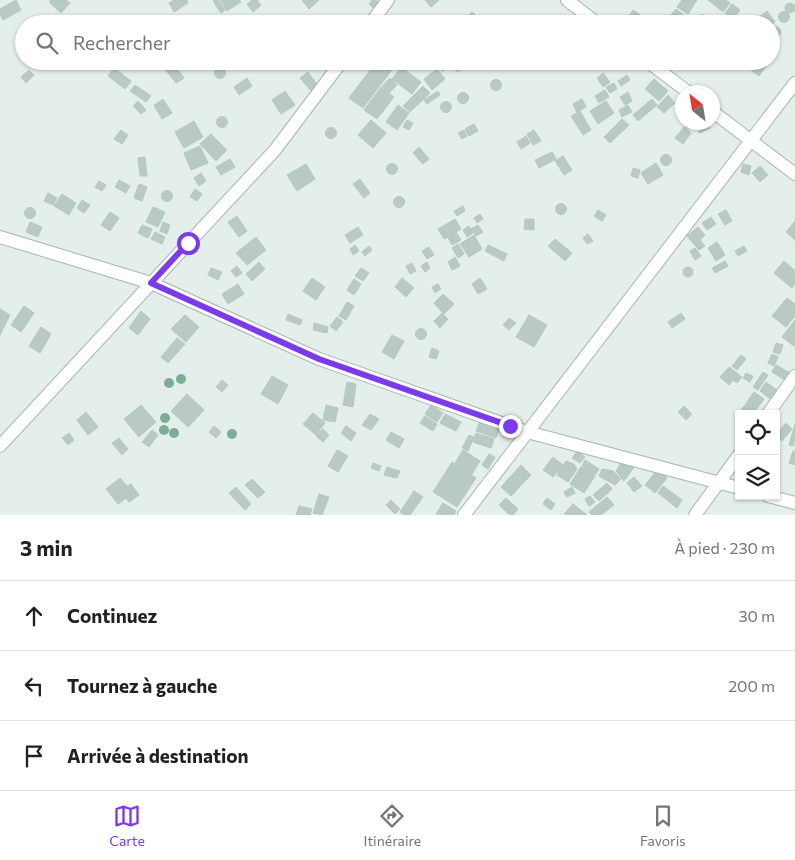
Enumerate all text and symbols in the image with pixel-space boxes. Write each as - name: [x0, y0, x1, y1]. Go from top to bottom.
- search box: [15, 15, 780, 70]
- icon: search: [33, 29, 61, 57]
- text: Rechercher: [73, 31, 171, 54]
- north arrow: [675, 85, 720, 130]
- route start: [177, 232, 200, 255]
- map controls: [735, 410, 780, 500]
- button: locate: [735, 410, 780, 455]
- route end: [499, 415, 522, 438]
- button: layers: [735, 455, 780, 500]
- text: 3 min: [20, 535, 73, 560]
- text: À pied · 230 m: [674, 538, 775, 557]
- icon: ahead: [20, 602, 48, 630]
- text: Continuez: [67, 604, 157, 627]
- text: 30 m: [738, 606, 775, 625]
- icon: left: [20, 672, 48, 700]
- text: Tournez à gauche: [67, 674, 217, 697]
- text: 200 m: [728, 676, 775, 695]
- icon: arrive: [20, 742, 48, 770]
- text: Arrivée à destination: [67, 744, 249, 767]
- tab: Carte: [109, 802, 145, 849]
- tab: Itinéraire: [363, 802, 421, 849]
- tab: Favoris: [640, 802, 686, 849]

